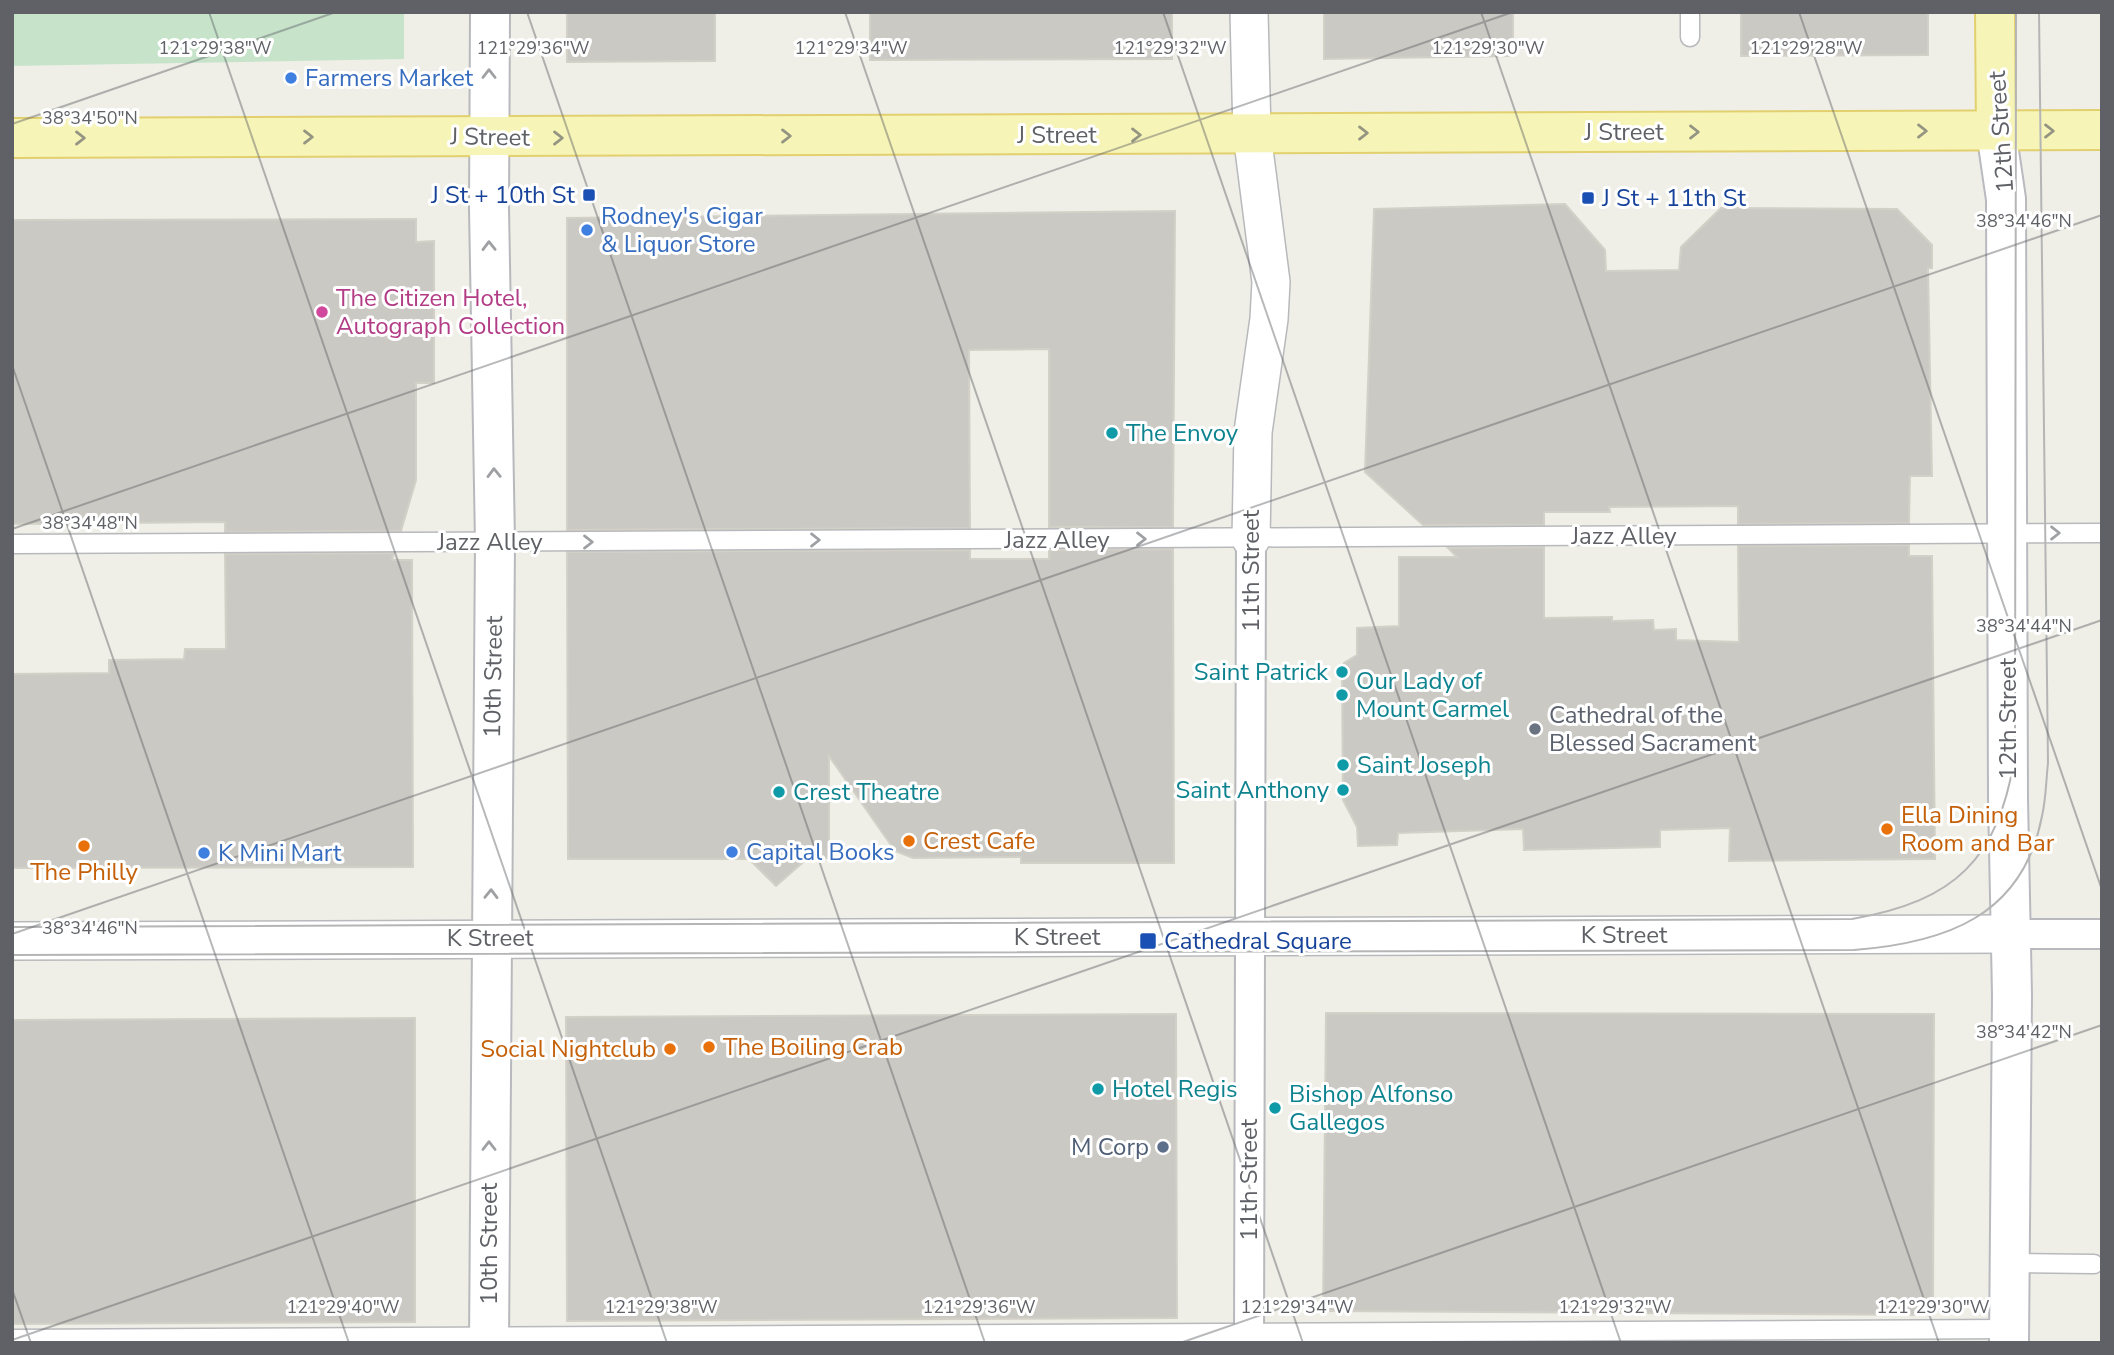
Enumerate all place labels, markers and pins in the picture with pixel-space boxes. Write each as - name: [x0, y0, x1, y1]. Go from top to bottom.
- place label: Farmers Market: [305, 62, 474, 94]
- marker: Farmers Market: [283, 70, 299, 86]
- place label: J St + 10th St: [430, 179, 576, 211]
- place label: J St + 11th St: [1601, 182, 1747, 214]
- marker: J St + 10th St: [581, 187, 597, 203]
- marker: J St + 11th St: [1580, 190, 1596, 206]
- place label: Rodney's Cigar & Liquor Store: [601, 200, 763, 260]
- marker: Rodney's Cigar & Liquor Store: [579, 222, 595, 238]
- place label: The Citizen Hotel, Autograph Collection: [336, 282, 565, 342]
- marker: The Citizen Hotel, Autograph Collection: [314, 304, 330, 320]
- place label: The Envoy: [1126, 417, 1239, 449]
- marker: The Envoy: [1104, 425, 1120, 441]
- place label: Saint Patrick: [1194, 656, 1329, 688]
- marker: Saint Patrick: [1334, 664, 1350, 680]
- place label: Our Lady of Mount Carmel: [1356, 665, 1509, 725]
- marker: Our Lady of Mount Carmel: [1334, 687, 1350, 703]
- place label: Cathedral of the Blessed Sacrament: [1549, 699, 1757, 759]
- marker: Cathedral of the Blessed Sacrament: [1527, 721, 1543, 737]
- place label: Saint Joseph: [1357, 749, 1491, 781]
- marker: Saint Joseph: [1335, 757, 1351, 773]
- place label: Saint Anthony: [1175, 774, 1330, 806]
- place label: Crest Theatre: [793, 776, 940, 808]
- marker: Saint Anthony: [1335, 782, 1351, 798]
- marker: Crest Theatre: [771, 784, 787, 800]
- place label: Ella Dining Room and Bar: [1901, 799, 2055, 859]
- marker: Ella Dining Room and Bar: [1879, 821, 1895, 837]
- place label: Crest Cafe: [923, 825, 1035, 857]
- marker: Crest Cafe: [901, 833, 917, 849]
- place label: Capital Books: [746, 836, 895, 868]
- place label: K Mini Mart: [218, 837, 342, 869]
- marker: The Philly: [76, 838, 92, 854]
- marker: Capital Books: [724, 844, 740, 860]
- marker: K Mini Mart: [196, 845, 212, 861]
- place label: The Philly: [30, 856, 138, 888]
- place label: Cathedral Square: [1164, 925, 1352, 957]
- marker: Cathedral Square: [1138, 931, 1158, 951]
- place label: The Boiling Crab: [723, 1031, 903, 1063]
- place label: Social Nightclub: [480, 1033, 656, 1065]
- marker: The Boiling Crab: [701, 1039, 717, 1055]
- marker: Social Nightclub: [662, 1041, 678, 1057]
- place label: Hotel Regis: [1112, 1073, 1238, 1105]
- place label: Bishop Alfonso Gallegos: [1289, 1078, 1453, 1138]
- marker: Hotel Regis: [1090, 1081, 1106, 1097]
- marker: Bishop Alfonso Gallegos: [1267, 1100, 1283, 1116]
- place label: M Corp: [1071, 1131, 1149, 1163]
- marker: M Corp: [1155, 1139, 1171, 1155]

